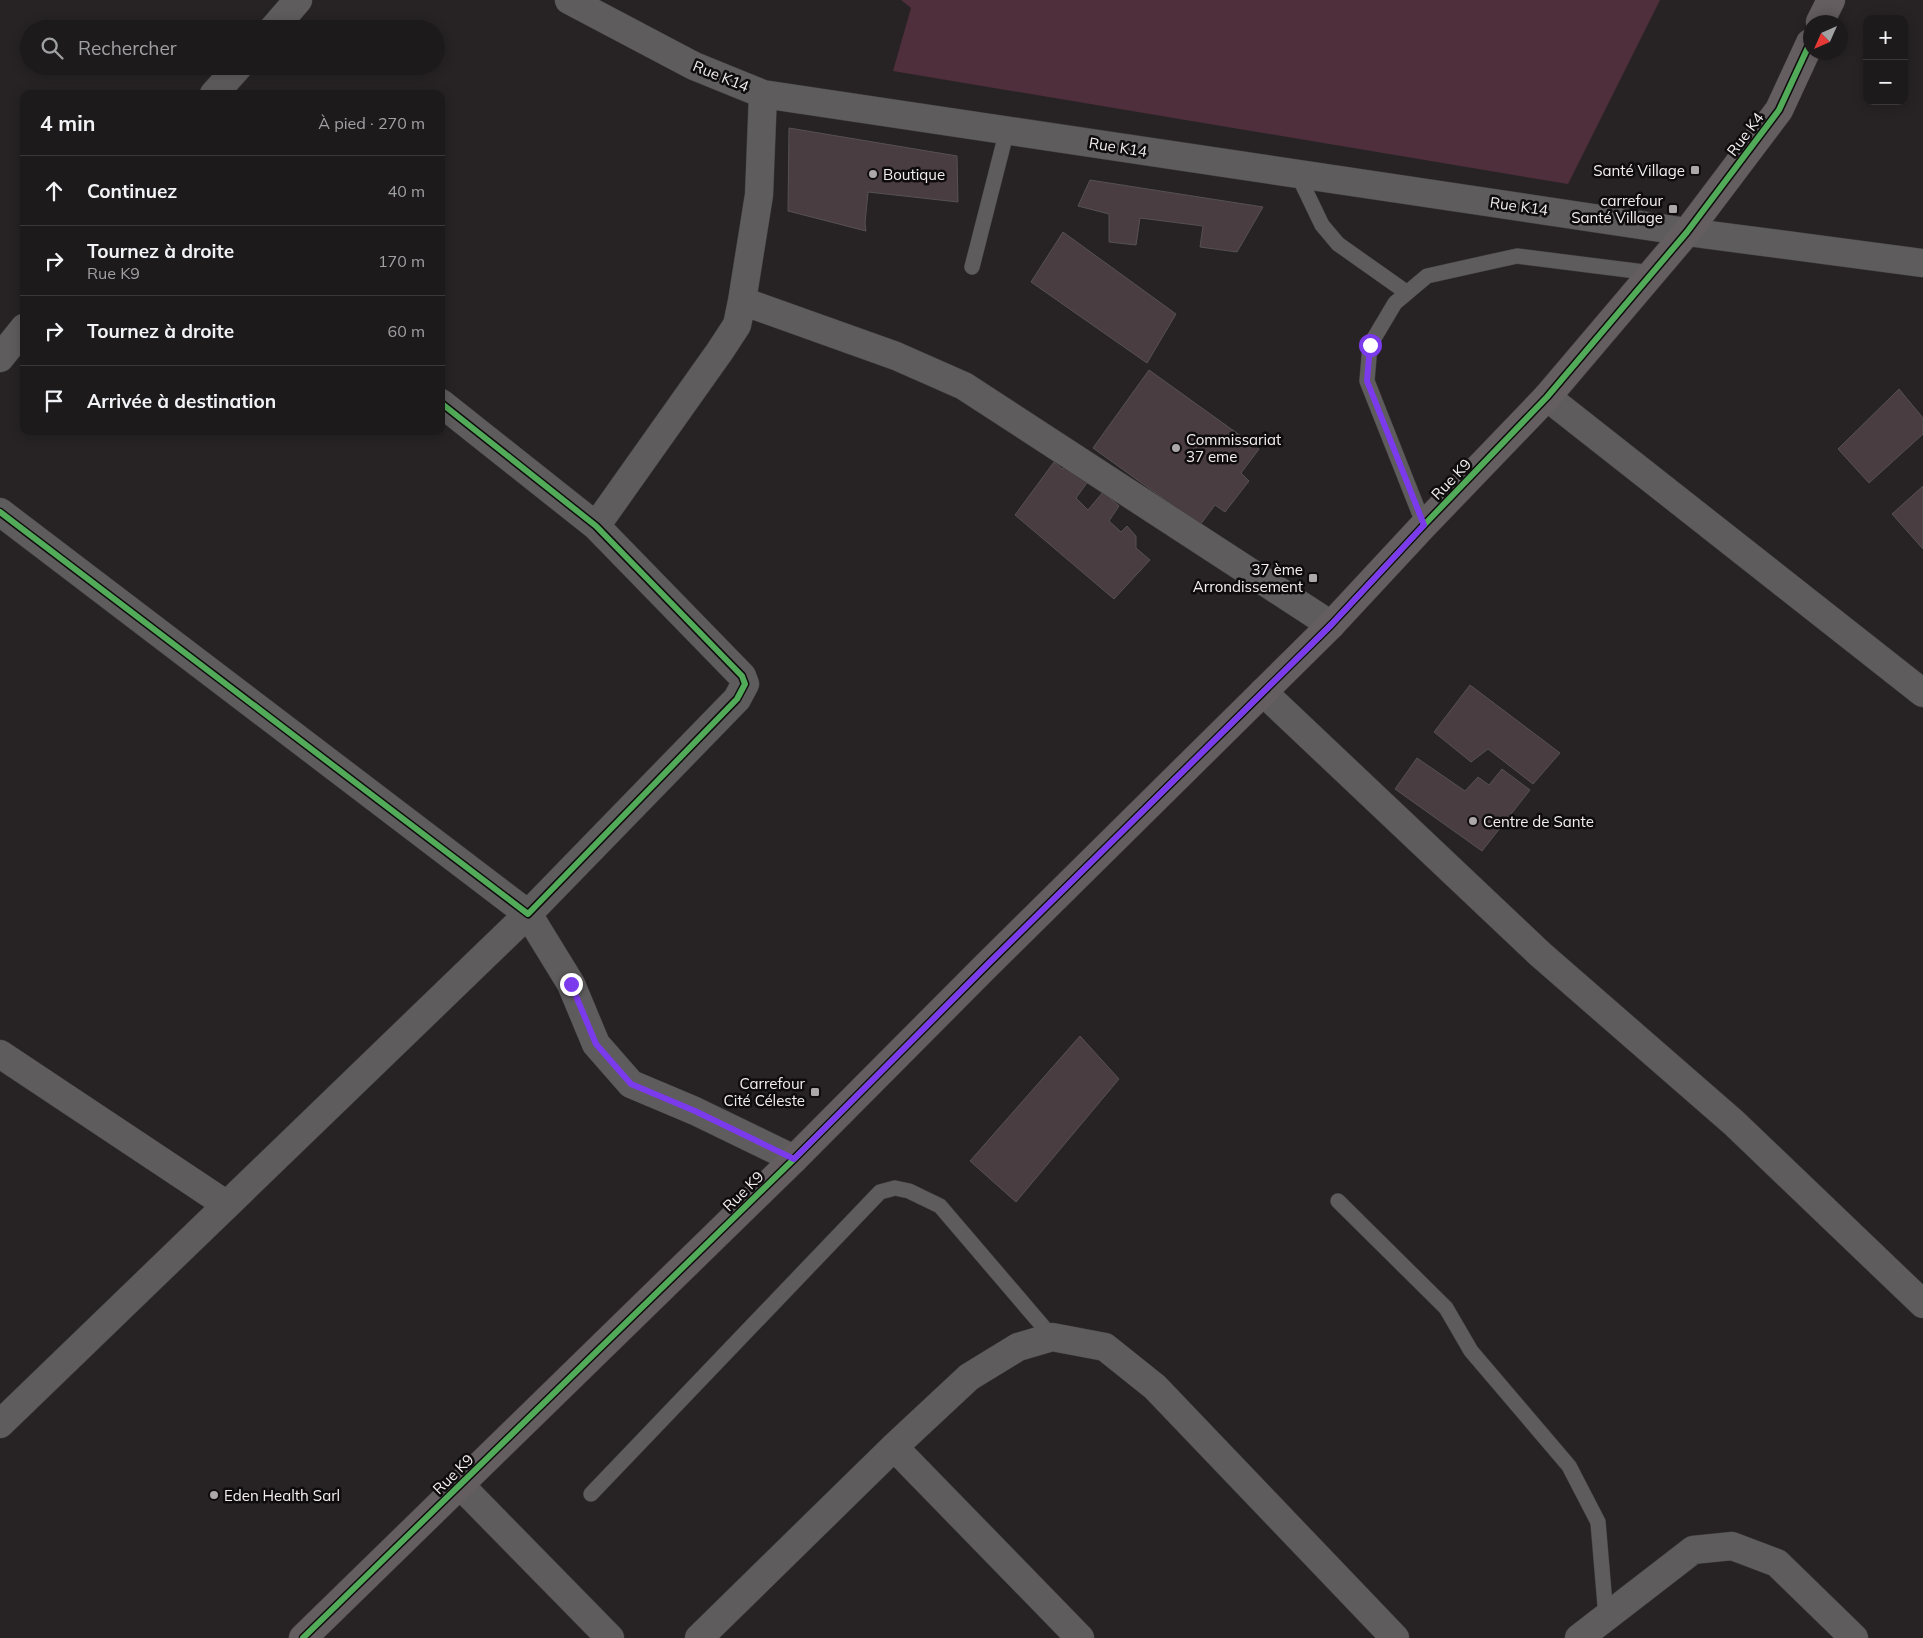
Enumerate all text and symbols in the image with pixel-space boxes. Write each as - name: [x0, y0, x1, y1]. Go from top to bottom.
- north arrow: [1803, 15, 1848, 60]
- map controls: [1863, 15, 1908, 105]
- button: +: [1863, 15, 1908, 60]
- search box: [20, 20, 445, 75]
- icon: search: [38, 34, 66, 62]
- text: Rechercher: [78, 36, 177, 60]
- street label: Rue K14: [690, 56, 752, 96]
- button: −: [1863, 60, 1908, 105]
- street label: Rue K4: [1722, 108, 1768, 160]
- text: 4 min: [40, 110, 95, 136]
- text: À pied · 270 m: [318, 113, 425, 133]
- street label: Rue K14: [1088, 133, 1148, 161]
- place label: Santé Village: [1593, 161, 1685, 180]
- marker: Santé Village: [1689, 164, 1701, 176]
- place label: Boutique: [883, 165, 945, 184]
- marker: Boutique: [867, 168, 879, 180]
- icon: ahead: [40, 177, 68, 205]
- text: Continuez: [87, 179, 177, 203]
- text: 40 m: [388, 181, 425, 201]
- place label: carrefour Santé Village: [1571, 191, 1664, 227]
- street label: Rue K14: [1489, 193, 1549, 219]
- marker: carrefour Santé Village: [1667, 203, 1679, 215]
- text: Tournez à droite: [87, 239, 234, 263]
- icon: right: [40, 247, 68, 275]
- text: 170 m: [378, 251, 425, 271]
- text: Rue K9: [87, 263, 140, 283]
- icon: right: [40, 317, 68, 345]
- text: Tournez à droite: [87, 319, 234, 343]
- text: 60 m: [388, 321, 425, 341]
- route start: [1359, 334, 1382, 357]
- icon: arrive: [40, 387, 68, 415]
- text: Arrivée à destination: [87, 389, 276, 413]
- place label: Commissariat 37 eme: [1186, 430, 1281, 466]
- marker: Commissariat 37 eme: [1170, 442, 1182, 454]
- street label: Rue K9: [1427, 455, 1475, 503]
- place label: 37 ème Arrondissement: [1193, 560, 1303, 596]
- marker: 37 ème Arrondissement: [1307, 572, 1319, 584]
- place label: Centre de Sante: [1483, 812, 1594, 831]
- marker: Centre de Sante: [1467, 815, 1479, 827]
- route end: [560, 973, 583, 996]
- place label: Carrefour Cité Céleste: [724, 1074, 806, 1110]
- marker: Carrefour Cité Céleste: [809, 1086, 821, 1098]
- street label: Rue K9: [719, 1167, 767, 1215]
- street label: Rue K9: [429, 1450, 477, 1498]
- place label: Eden Health Sarl: [224, 1486, 340, 1505]
- marker: Eden Health Sarl: [208, 1489, 220, 1501]

